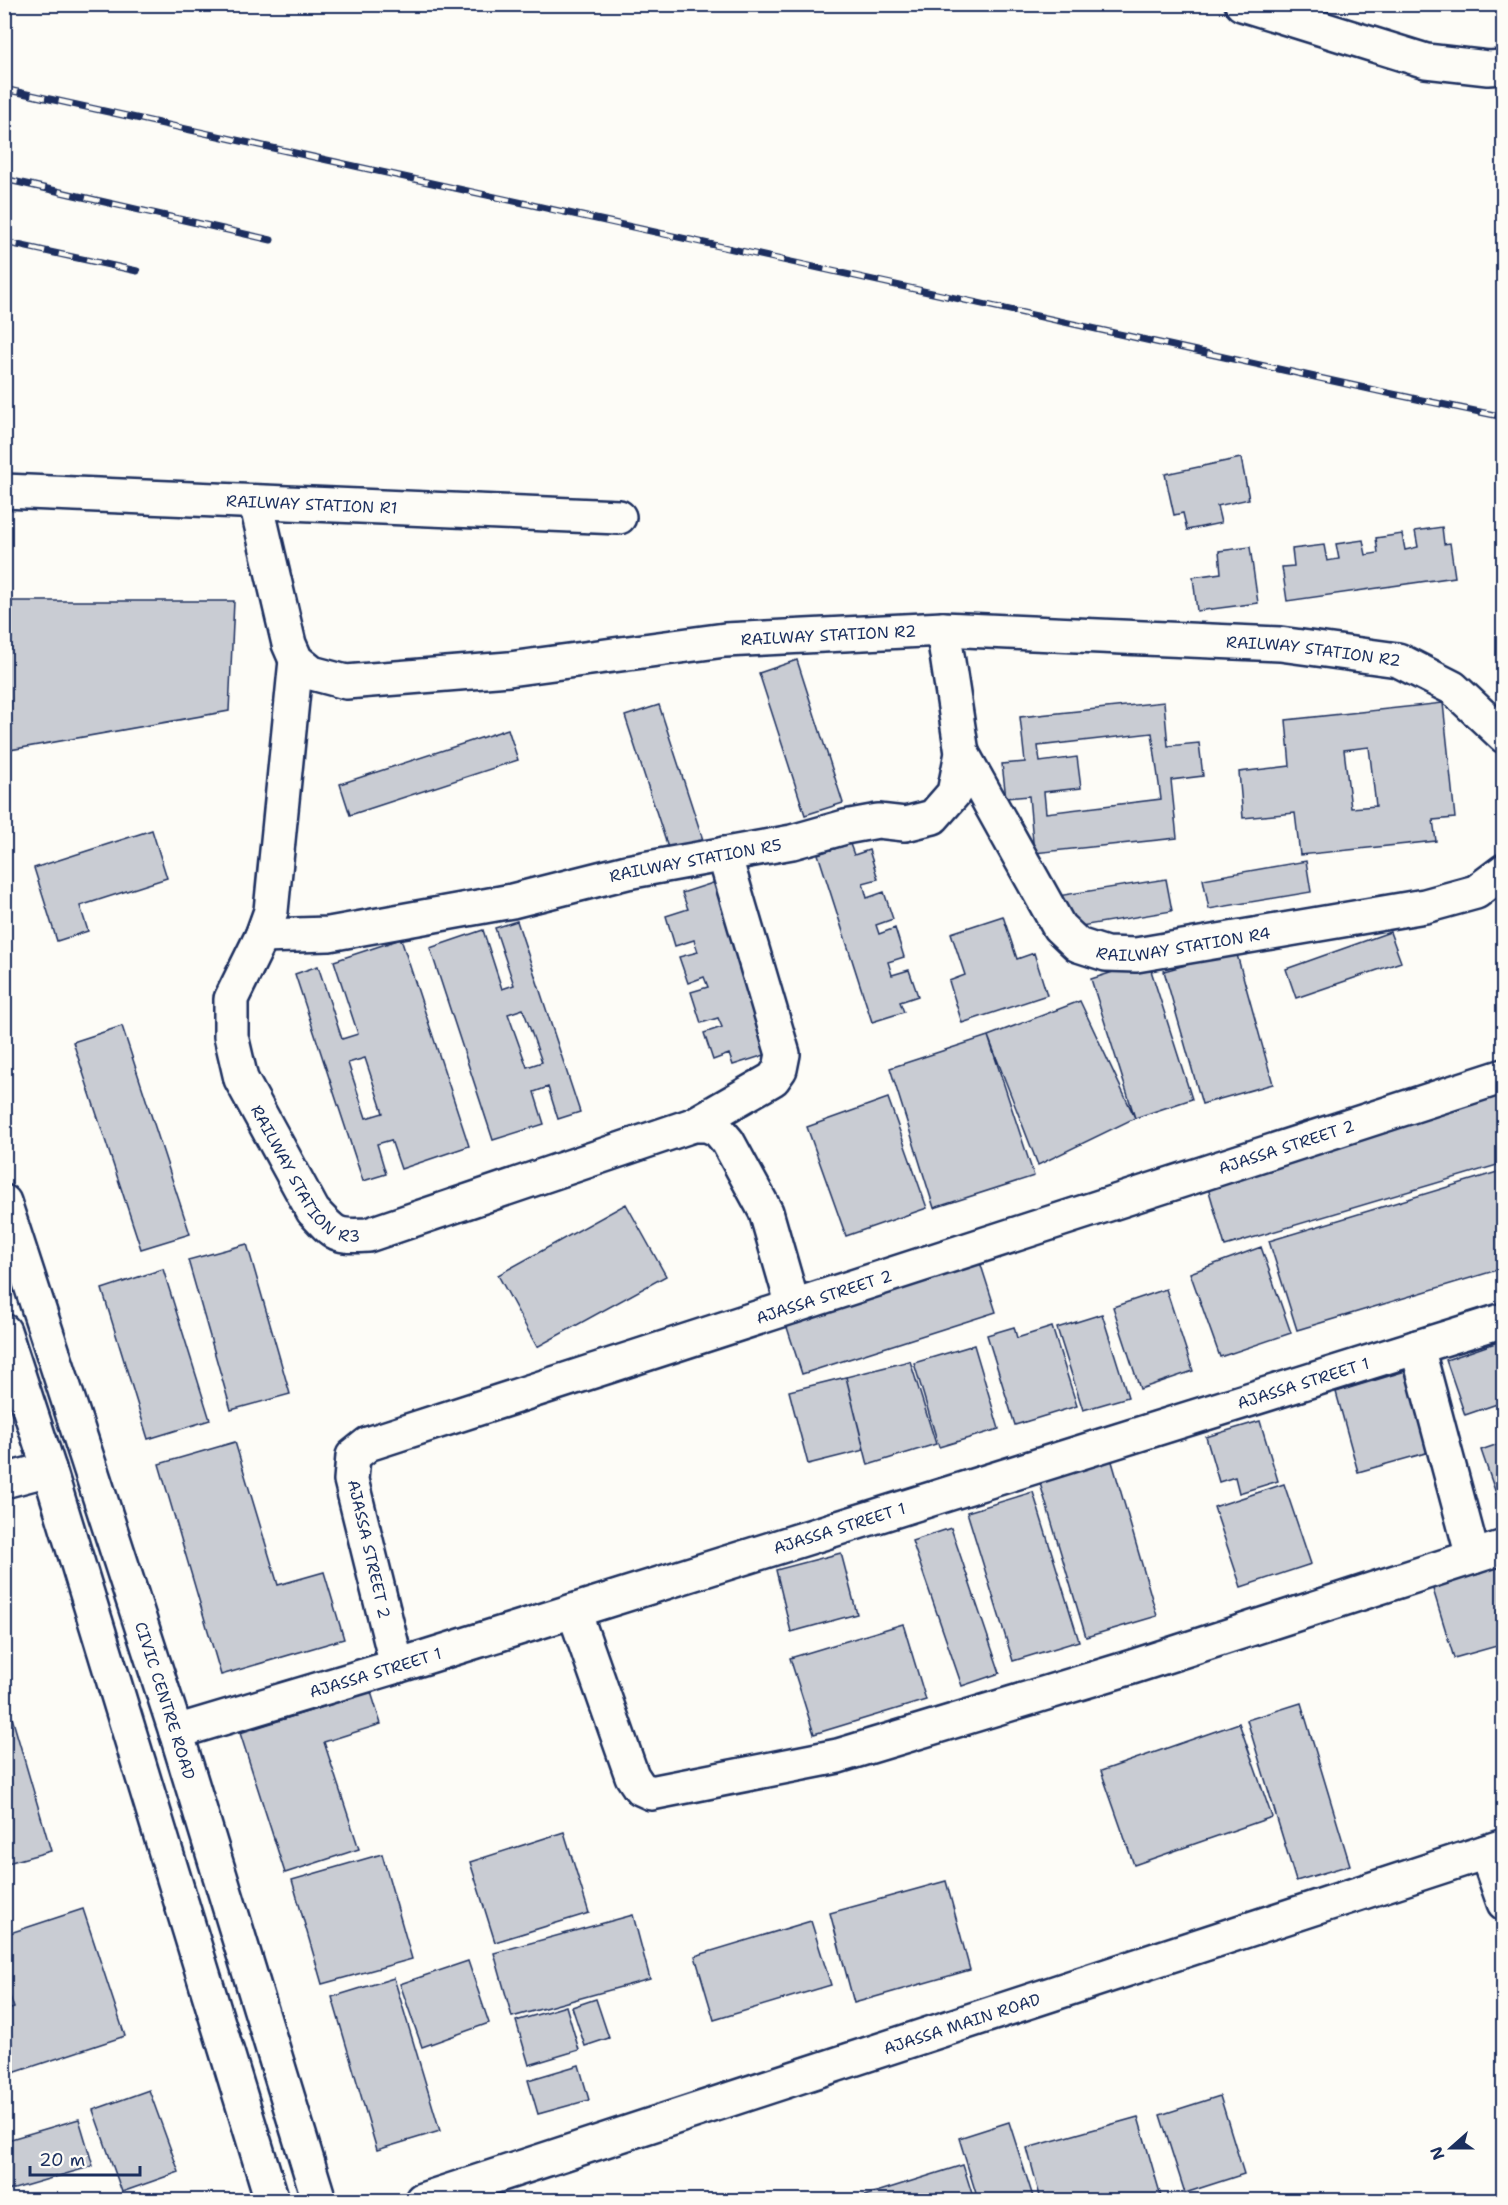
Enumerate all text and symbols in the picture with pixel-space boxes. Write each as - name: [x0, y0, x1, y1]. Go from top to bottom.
- street label: RAILWAY STATION R1: [226, 490, 398, 518]
- street label: RAILWAY STATION R2: [740, 620, 917, 650]
- street label: RAILWAY STATION R2: [1226, 631, 1402, 671]
- street label: RAILWAY STATION R5: [607, 834, 783, 887]
- street label: RAILWAY STATION R4: [1094, 922, 1272, 966]
- street label: RAILWAY STATION R3: [247, 1101, 360, 1246]
- street label: AJASSA STREET 2: [1215, 1115, 1357, 1178]
- street label: AJASSA STREET 2: [753, 1265, 894, 1328]
- street label: AJASSA STREET 1: [1234, 1352, 1372, 1413]
- street label: AJASSA STREET 2: [343, 1478, 395, 1620]
- street label: AJASSA STREET 1: [771, 1497, 908, 1558]
- street label: CIVIC CENTRE ROAD: [130, 1619, 200, 1782]
- street label: AJASSA STREET 1: [307, 1642, 444, 1702]
- street label: AJASSA MAIN ROAD: [881, 1988, 1043, 2059]
- north arrow: [1421, 2118, 1481, 2178]
- scale bar: [30, 2139, 140, 2177]
- text: N: [1425, 2144, 1450, 2163]
- text: 20 m: [39, 2148, 85, 2172]

